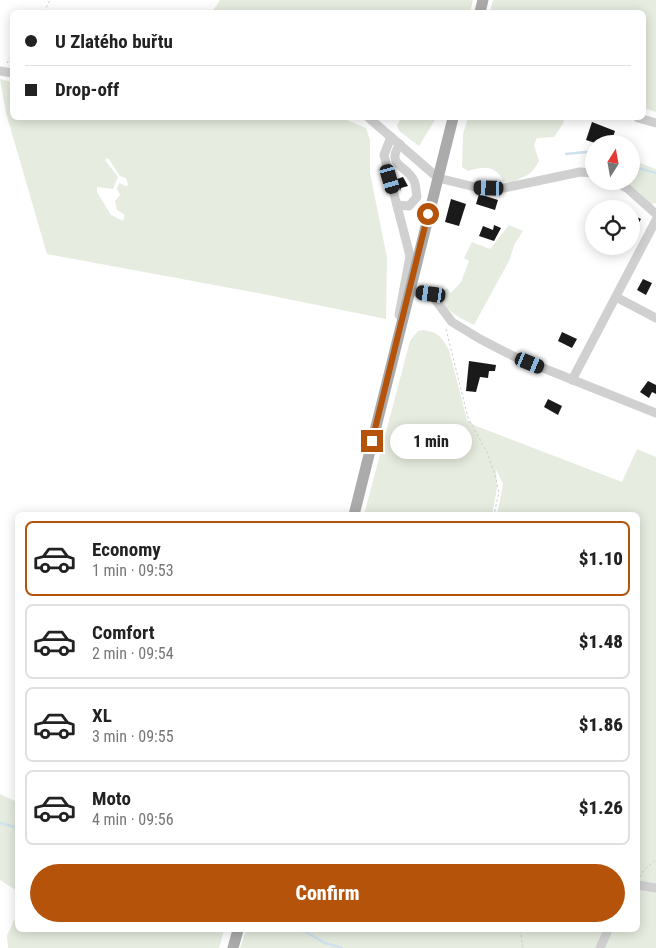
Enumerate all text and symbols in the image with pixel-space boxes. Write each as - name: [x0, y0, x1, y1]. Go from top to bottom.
- text: U Zlatého buřtu: [55, 30, 173, 53]
- text: Drop-off: [55, 78, 119, 101]
- north arrow: [585, 135, 640, 190]
- map controls: [585, 135, 640, 255]
- car: [378, 163, 401, 195]
- car: [473, 180, 504, 196]
- button: locate: [585, 200, 640, 255]
- route start: [417, 203, 439, 225]
- car: [415, 284, 446, 304]
- car: [513, 350, 546, 376]
- callout: 1 min: [390, 424, 472, 458]
- route end: [361, 430, 383, 452]
- text: 1 min: [413, 432, 449, 451]
- icon: car: [32, 536, 77, 581]
- text: Economy: [92, 538, 161, 561]
- text: $1.10: [579, 547, 623, 570]
- text: 1 min · 09:53: [92, 561, 174, 580]
- icon: car: [32, 619, 77, 664]
- text: Comfort: [92, 621, 155, 644]
- text: $1.48: [579, 630, 623, 653]
- text: 2 min · 09:54: [92, 644, 174, 663]
- icon: car: [32, 702, 77, 747]
- text: XL: [92, 704, 112, 727]
- text: $1.86: [579, 713, 623, 736]
- text: 3 min · 09:55: [92, 727, 174, 746]
- icon: car: [32, 785, 77, 830]
- text: Moto: [92, 787, 131, 810]
- text: $1.26: [579, 796, 623, 819]
- text: 4 min · 09:56: [92, 810, 174, 829]
- button: Confirm: [30, 864, 625, 922]

